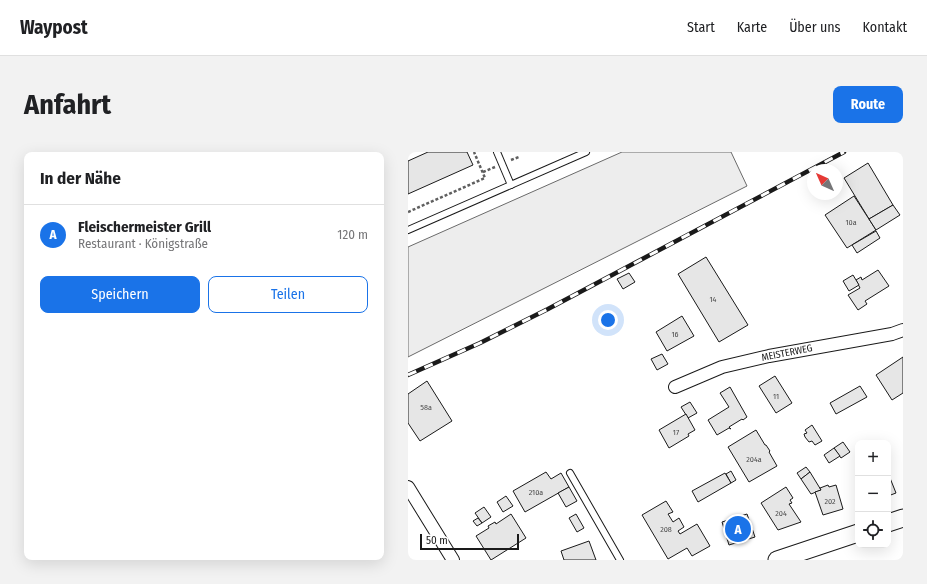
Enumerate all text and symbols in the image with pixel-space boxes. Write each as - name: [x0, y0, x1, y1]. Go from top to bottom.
- text: Waypost: [20, 16, 88, 39]
- text: Start: [687, 19, 715, 36]
- text: Karte: [737, 19, 767, 36]
- text: Über uns: [789, 19, 841, 36]
- text: Kontakt: [863, 19, 907, 36]
- button: Route: [833, 86, 903, 123]
- text: Anfahrt: [24, 88, 111, 121]
- north arrow: [807, 164, 843, 200]
- text: In der Nähe: [40, 168, 121, 189]
- text: Fleischermeister Grill: [78, 218, 211, 236]
- house number: 10a: [845, 218, 857, 227]
- text: A: [49, 227, 57, 242]
- text: 120 m: [337, 227, 368, 242]
- text: Restaurant · Königstraße: [78, 236, 208, 251]
- button: Speichern: [40, 276, 200, 313]
- button: Teilen: [208, 276, 368, 313]
- house number: 14: [710, 295, 717, 304]
- your location: [598, 310, 618, 330]
- house number: 16: [671, 330, 679, 339]
- street label: MEISTERWEG: [760, 342, 814, 364]
- house number: 11: [773, 392, 779, 401]
- house number: 58a: [420, 403, 432, 412]
- house number: 17: [673, 428, 680, 437]
- map controls: [855, 440, 891, 548]
- button: +: [855, 440, 891, 476]
- house number: 204a: [746, 455, 762, 464]
- button: −: [855, 476, 891, 512]
- house number: 210a: [529, 488, 543, 497]
- house number: 202: [824, 497, 836, 506]
- house number: 204: [775, 509, 787, 518]
- button: locate: [855, 512, 891, 548]
- pin: A: [725, 514, 751, 544]
- house number: 208: [660, 525, 672, 534]
- scale bar: [420, 532, 519, 551]
- text: 50 m: [426, 534, 448, 547]

